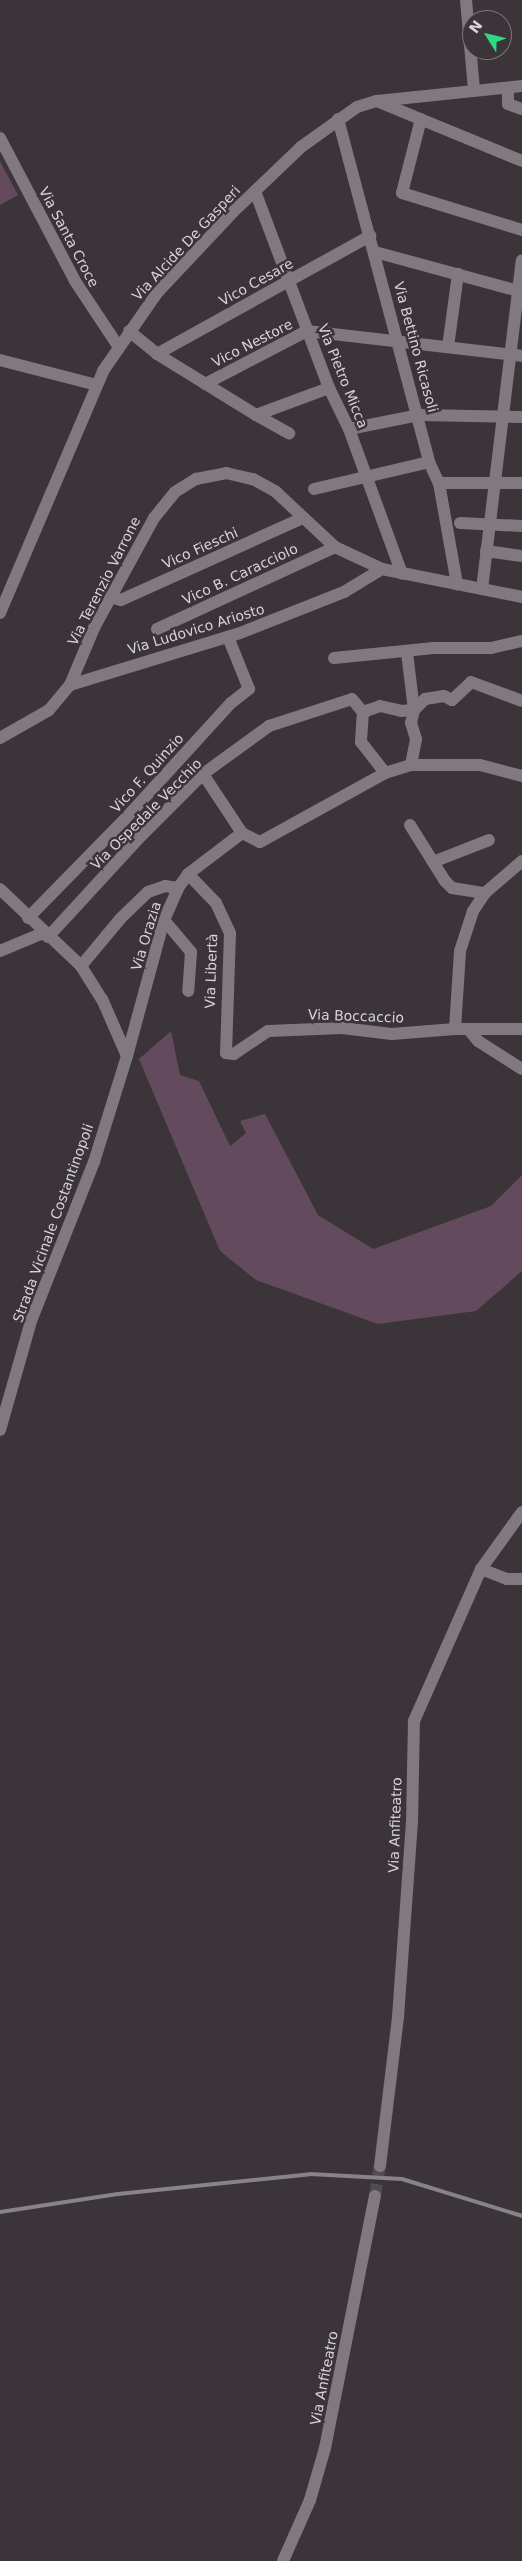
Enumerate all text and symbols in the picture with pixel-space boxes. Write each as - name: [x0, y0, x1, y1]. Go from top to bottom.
- north arrow: [462, 10, 512, 60]
- text: N: [466, 17, 486, 36]
- street label: Via Alcide De Gasperi: [128, 182, 244, 304]
- street label: Via Santa Croce: [35, 184, 103, 290]
- street label: Vico Cesare: [216, 255, 296, 309]
- street label: Via Bettino Ricasoli: [390, 280, 442, 414]
- street label: Vico Nestore: [209, 315, 295, 371]
- street label: Via Pietro Micca: [314, 322, 372, 430]
- street label: Via Terenzio Varrone: [64, 514, 144, 648]
- street label: Vico Fieschi: [160, 524, 240, 572]
- street label: Vico B. Caracciolo: [180, 540, 300, 608]
- street label: Via Ludovico Ariosto: [126, 600, 266, 658]
- street label: Vico F. Quinzio: [107, 730, 187, 816]
- street label: Via Ospedale Vecchio: [87, 755, 205, 873]
- street label: Via Orazia: [128, 899, 164, 973]
- street label: Via Libertà: [201, 933, 221, 1009]
- street label: Via Boccaccio: [308, 1006, 404, 1026]
- street label: Strada Vicinale Costantinopoli: [9, 1121, 97, 1325]
- street label: Via Anfiteatro: [385, 1777, 405, 1873]
- street label: Via Anfiteatro: [307, 2329, 341, 2427]

